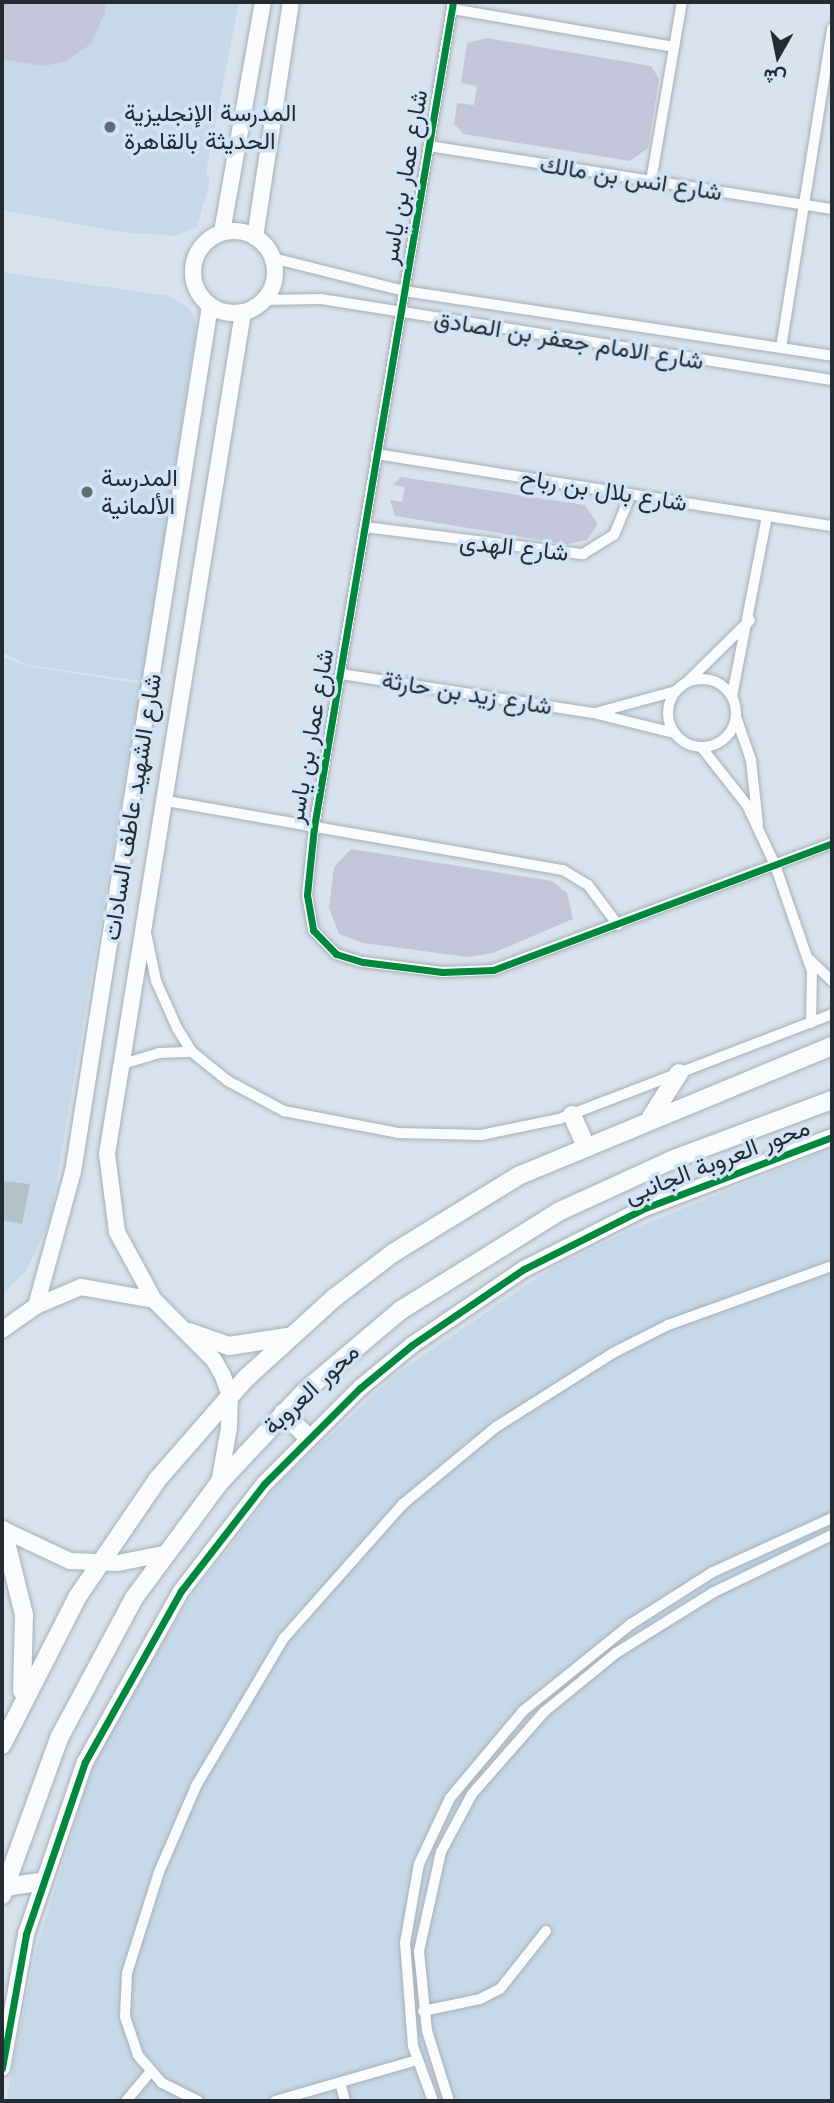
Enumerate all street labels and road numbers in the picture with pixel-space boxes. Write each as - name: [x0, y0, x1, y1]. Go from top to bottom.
- street label: شارع عمار بن ياسر: [374, 87, 434, 267]
- street label: شارع انس بن مالك: [538, 149, 724, 207]
- street label: شارع الامام جعفر بن الصادق: [432, 304, 706, 376]
- street label: شارع بلال بن رباح: [519, 463, 689, 517]
- street label: شارع الهدى: [458, 527, 570, 567]
- street label: شارع عمار بن ياسر: [280, 646, 340, 826]
- street label: شارع زيد بن حارثة: [380, 665, 554, 721]
- street label: شارع الشهيد عاطف السادات: [97, 671, 167, 943]
- street label: محور العروبة الجانبى: [620, 1112, 814, 1210]
- street label: محور العروبة: [257, 1337, 365, 1441]

